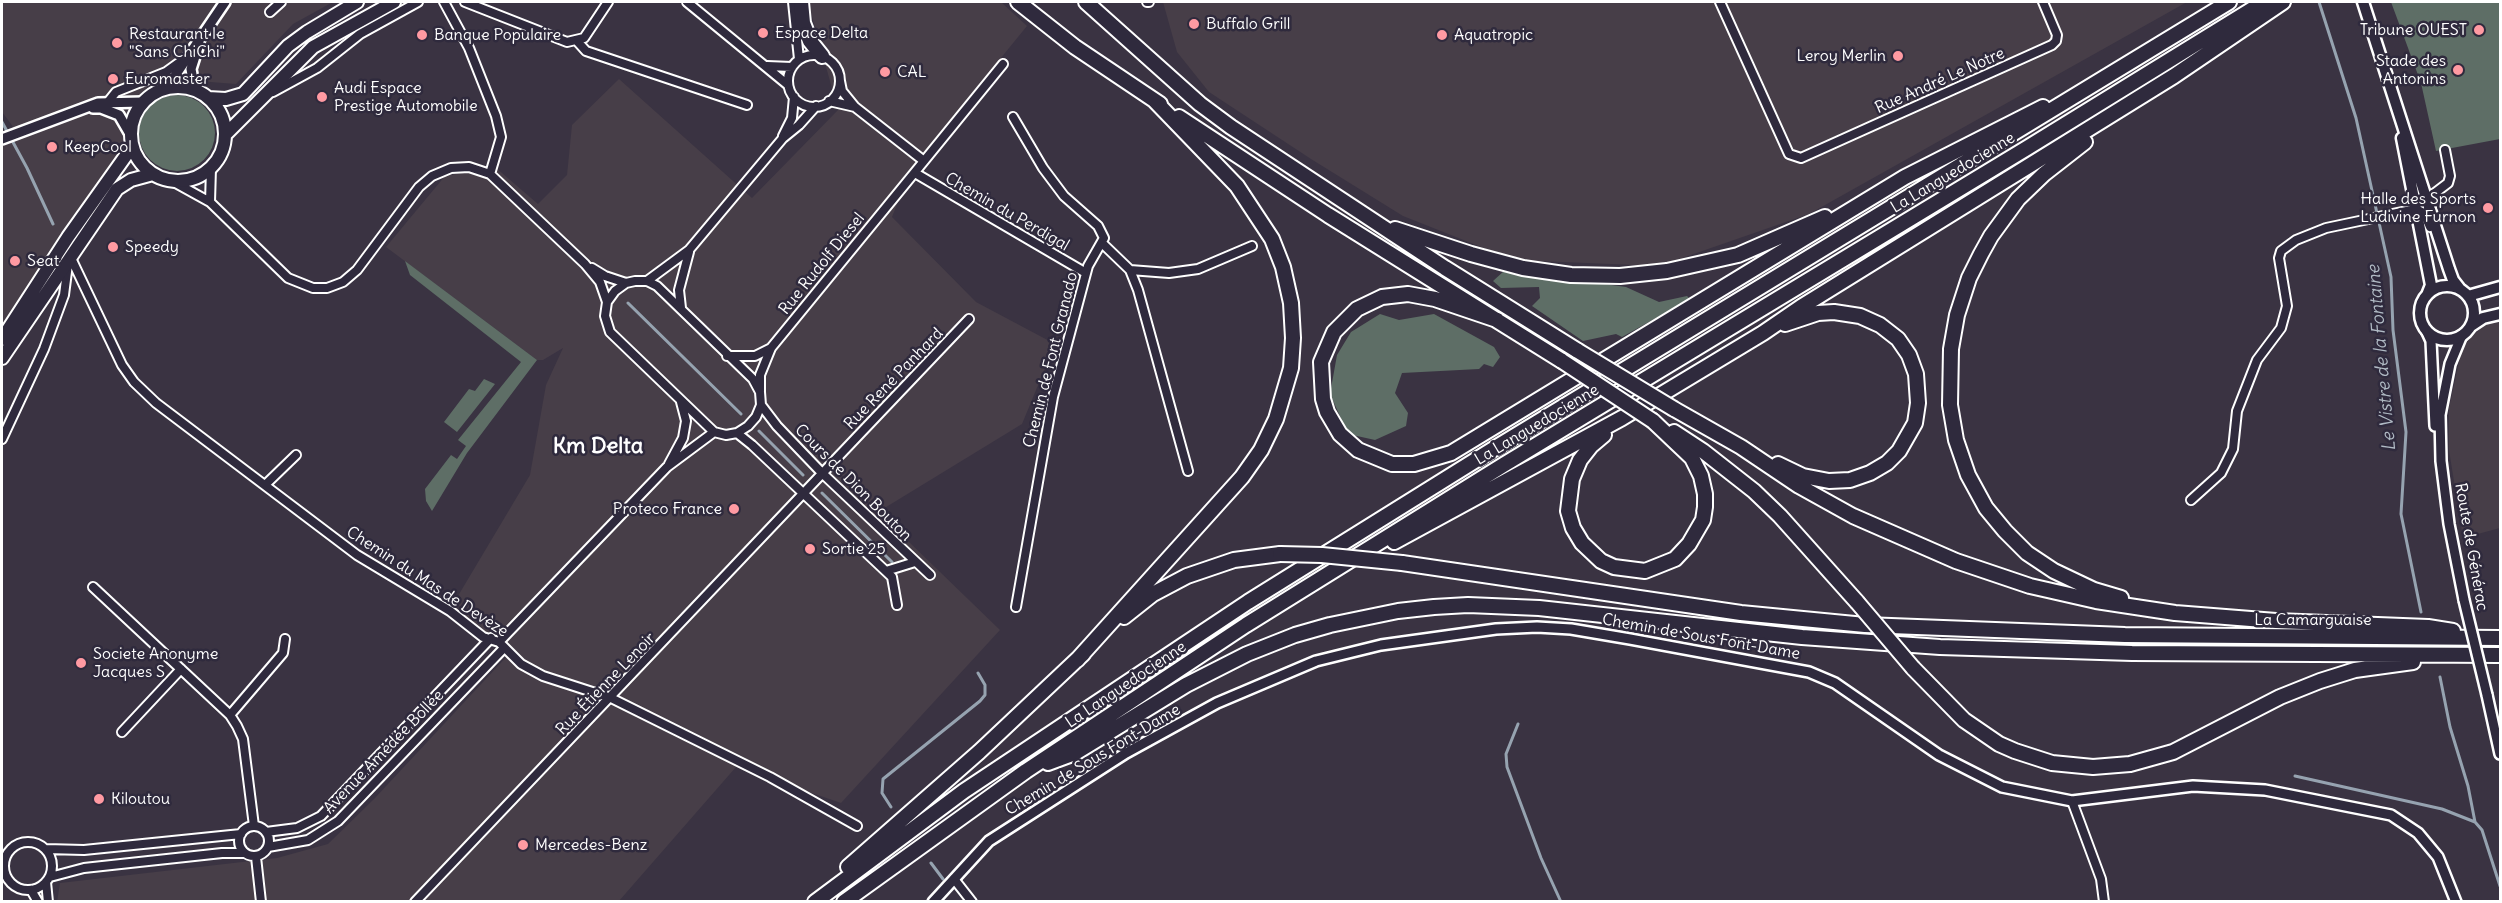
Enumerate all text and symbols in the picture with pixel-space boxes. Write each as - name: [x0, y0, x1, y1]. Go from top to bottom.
- place label: Buffalo Grill: [1206, 14, 1290, 34]
- marker: Buffalo Grill: [1187, 17, 1201, 31]
- place label: Tribune OUEST: [2360, 20, 2467, 40]
- place label: Espace Delta: [775, 23, 868, 43]
- marker: Tribune OUEST: [2472, 23, 2486, 37]
- place label: Restaurant le "Sans ChiChi": [129, 24, 225, 62]
- place label: Banque Populaire: [434, 25, 561, 45]
- place label: Aquatropic: [1454, 25, 1533, 45]
- marker: Espace Delta: [756, 26, 770, 40]
- marker: Banque Populaire: [415, 28, 429, 42]
- marker: Aquatropic: [1435, 28, 1449, 42]
- marker: Restaurant le "Sans ChiChi": [110, 36, 124, 50]
- street label: Rue André Le Notre: [1872, 44, 2008, 118]
- place label: Leroy Merlin: [1796, 46, 1886, 66]
- marker: Leroy Merlin: [1891, 49, 1905, 63]
- place label: Stade des Antonins: [2376, 51, 2446, 89]
- place label: CAL: [897, 62, 927, 82]
- marker: Stade des Antonins: [2451, 63, 2465, 77]
- marker: CAL: [878, 65, 892, 79]
- place label: Euromaster: [125, 69, 210, 89]
- marker: Euromaster: [106, 72, 120, 86]
- place label: Audi Espace Prestige Automobile: [334, 78, 478, 116]
- marker: Audi Espace Prestige Automobile: [315, 90, 329, 104]
- street label: La Languedocienne: [1888, 128, 2018, 218]
- place label: KeepCool: [64, 137, 132, 157]
- marker: KeepCool: [45, 140, 59, 154]
- street label: Chemin du Perdigal: [941, 169, 1073, 255]
- place label: Halle des Sports Ludivine Furnon: [2360, 189, 2476, 227]
- marker: Halle des Sports Ludivine Furnon: [2481, 201, 2495, 215]
- street label: Rue Rudolf Diesel: [775, 209, 869, 319]
- place label: Speedy: [125, 237, 179, 257]
- marker: Speedy: [106, 240, 120, 254]
- place label: Seat: [27, 251, 59, 271]
- marker: Seat: [8, 254, 22, 268]
- water label: Le Vistre de la Fontaine: [2363, 264, 2401, 452]
- street label: Chemin de Font Granado: [1020, 270, 1082, 450]
- street label: Rue René Panhard: [841, 324, 947, 434]
- street label: La Languedocienne: [1472, 380, 1602, 470]
- street label: Cours de Dion Bouton: [791, 421, 915, 545]
- district label: Km Delta: [553, 434, 643, 460]
- street label: Route de Générac: [2450, 482, 2492, 612]
- place label: Proteco France: [613, 499, 722, 519]
- marker: Proteco France: [727, 502, 741, 516]
- street label: Chemin du Mas de Devèze: [343, 523, 511, 641]
- place label: Sortie 25: [822, 539, 886, 559]
- marker: Sortie 25: [803, 542, 817, 556]
- street label: Chemin de Sous Font-Dame: [1601, 610, 1801, 664]
- street label: La Camarguaise: [2254, 610, 2372, 630]
- street label: Rue Étienne Lenoir: [552, 629, 660, 739]
- street label: La Languedocienne: [1062, 638, 1190, 732]
- place label: Societe Anonyme Jacques S: [93, 644, 218, 682]
- marker: Societe Anonyme Jacques S: [74, 656, 88, 670]
- street label: Avenue Amédée Bollée: [320, 686, 448, 818]
- street label: Chemin de Sous Font-Dame: [1002, 700, 1184, 820]
- place label: Kiloutou: [111, 789, 170, 809]
- marker: Kiloutou: [92, 792, 106, 806]
- place label: Mercedes-Benz: [535, 835, 647, 855]
- marker: Mercedes-Benz: [516, 838, 530, 852]

